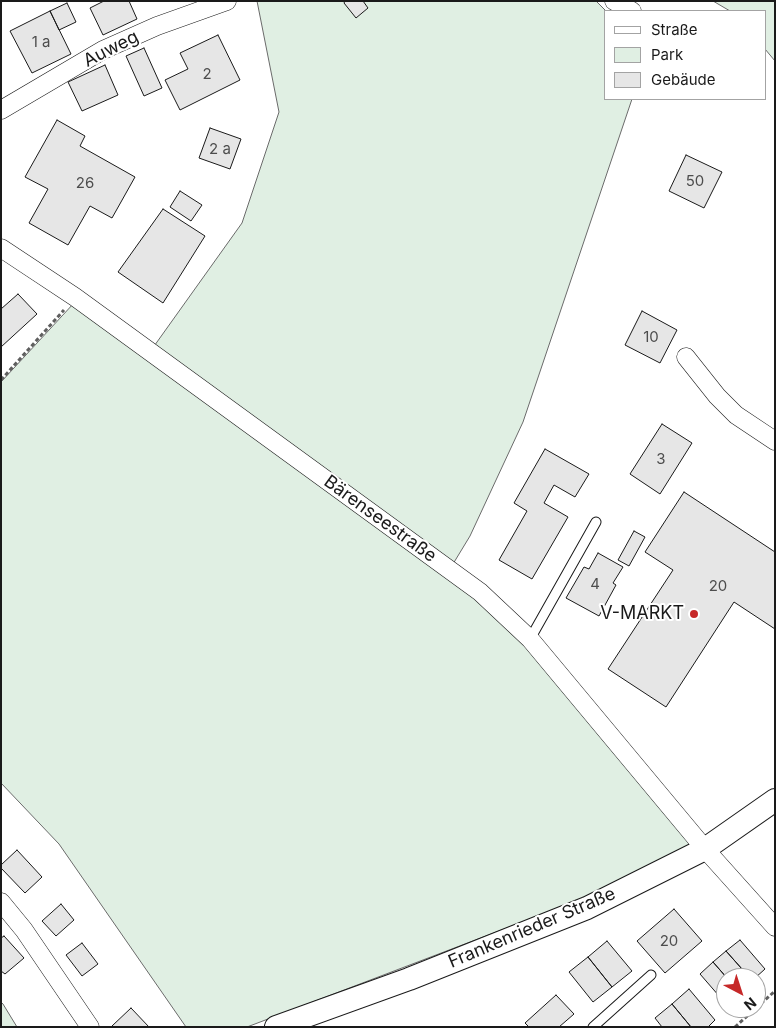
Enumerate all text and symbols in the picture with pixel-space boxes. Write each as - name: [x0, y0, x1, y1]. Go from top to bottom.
- legend: [604, 10, 766, 100]
- text: Straße: [651, 20, 698, 39]
- street label: Auweg: [80, 26, 142, 72]
- house number: 1 a: [32, 33, 50, 51]
- text: Park: [651, 45, 683, 64]
- house number: 2: [202, 65, 212, 83]
- text: Gebäude: [651, 70, 716, 89]
- house number: 2 a: [209, 140, 231, 158]
- house number: 50: [686, 172, 704, 190]
- house number: 26: [76, 174, 94, 192]
- house number: 10: [643, 328, 659, 346]
- house number: 3: [656, 450, 666, 468]
- street label: Bärenseestraße: [320, 471, 440, 567]
- house number: 4: [590, 575, 600, 593]
- house number: 20: [709, 577, 727, 595]
- place label: V-MARKT: [600, 603, 684, 625]
- marker: V-MARKT: [688, 608, 700, 620]
- street label: Frankenrieder Straße: [445, 883, 619, 973]
- house number: 20: [660, 932, 678, 950]
- north arrow: [716, 968, 766, 1018]
- text: N: [741, 994, 760, 1014]

